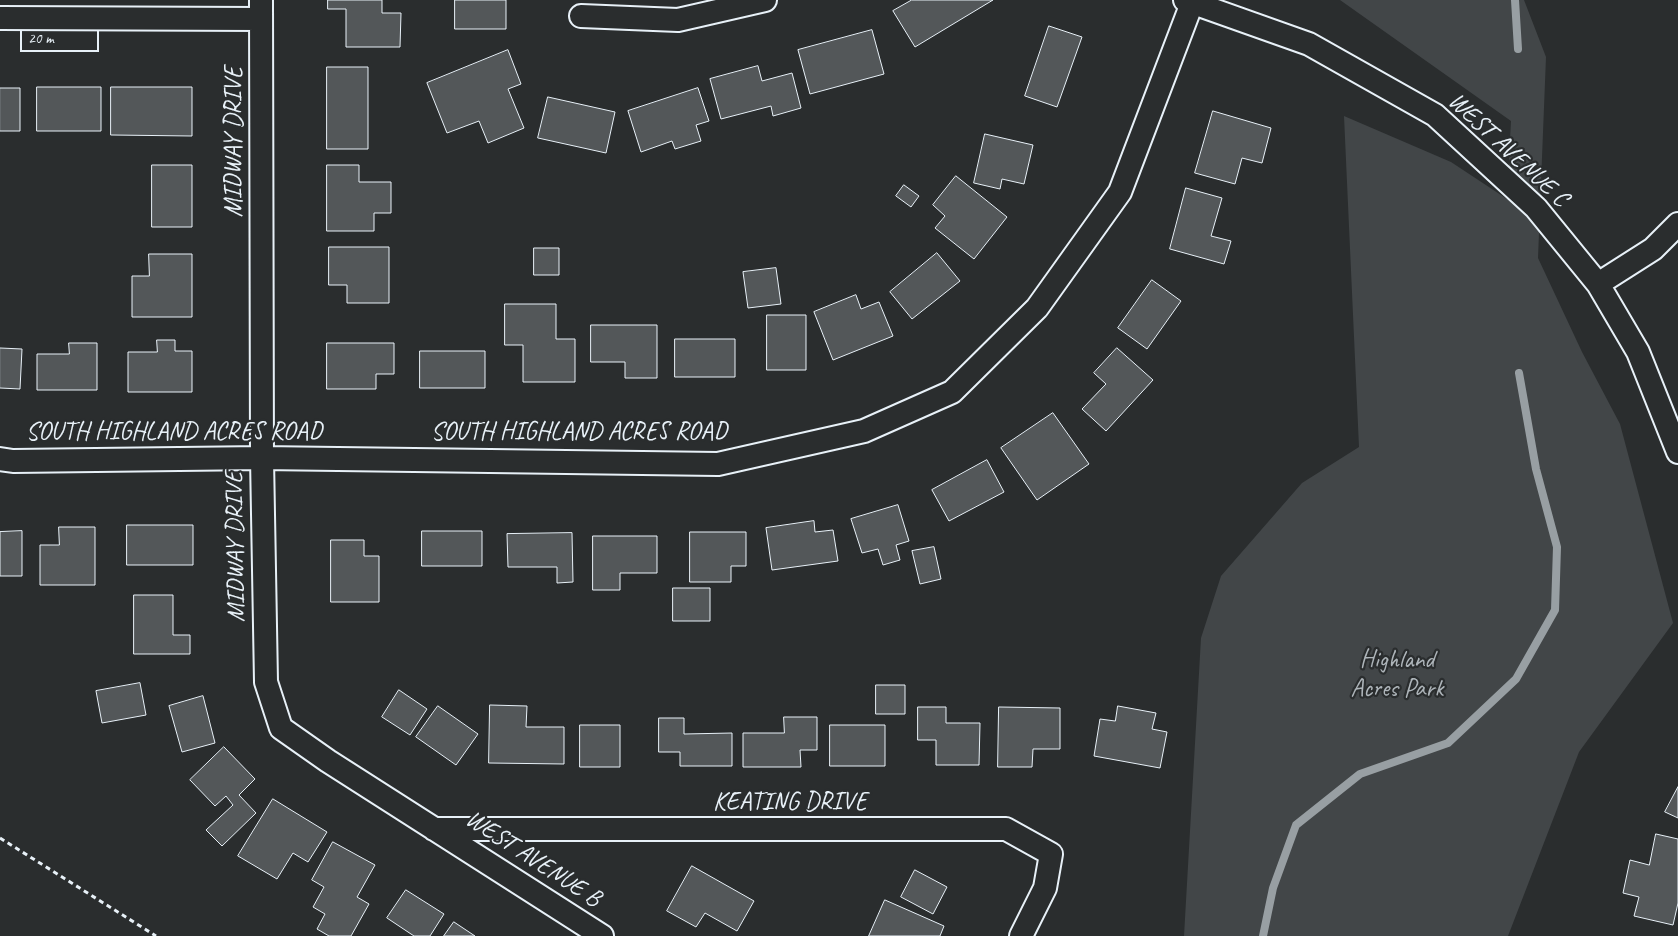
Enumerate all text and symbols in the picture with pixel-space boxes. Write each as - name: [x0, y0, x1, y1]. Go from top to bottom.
- scale bar: [22, 20, 101, 52]
- text: 20 m: [28, 29, 54, 48]
- street label: MIDWAY DRIVE: [219, 67, 249, 217]
- street label: WEST AVENUE C: [1441, 86, 1575, 214]
- street label: SOUTH HIGHLAND ACRES ROAD: [26, 417, 322, 447]
- street label: SOUTH HIGHLAND ACRES ROAD: [431, 417, 727, 447]
- street label: MIDWAY DRIVE: [220, 471, 252, 623]
- park label: Highland Acres Park: [1351, 645, 1443, 704]
- street label: KEATING DRIVE: [713, 787, 867, 817]
- street label: WEST AVENUE B: [460, 804, 606, 914]

